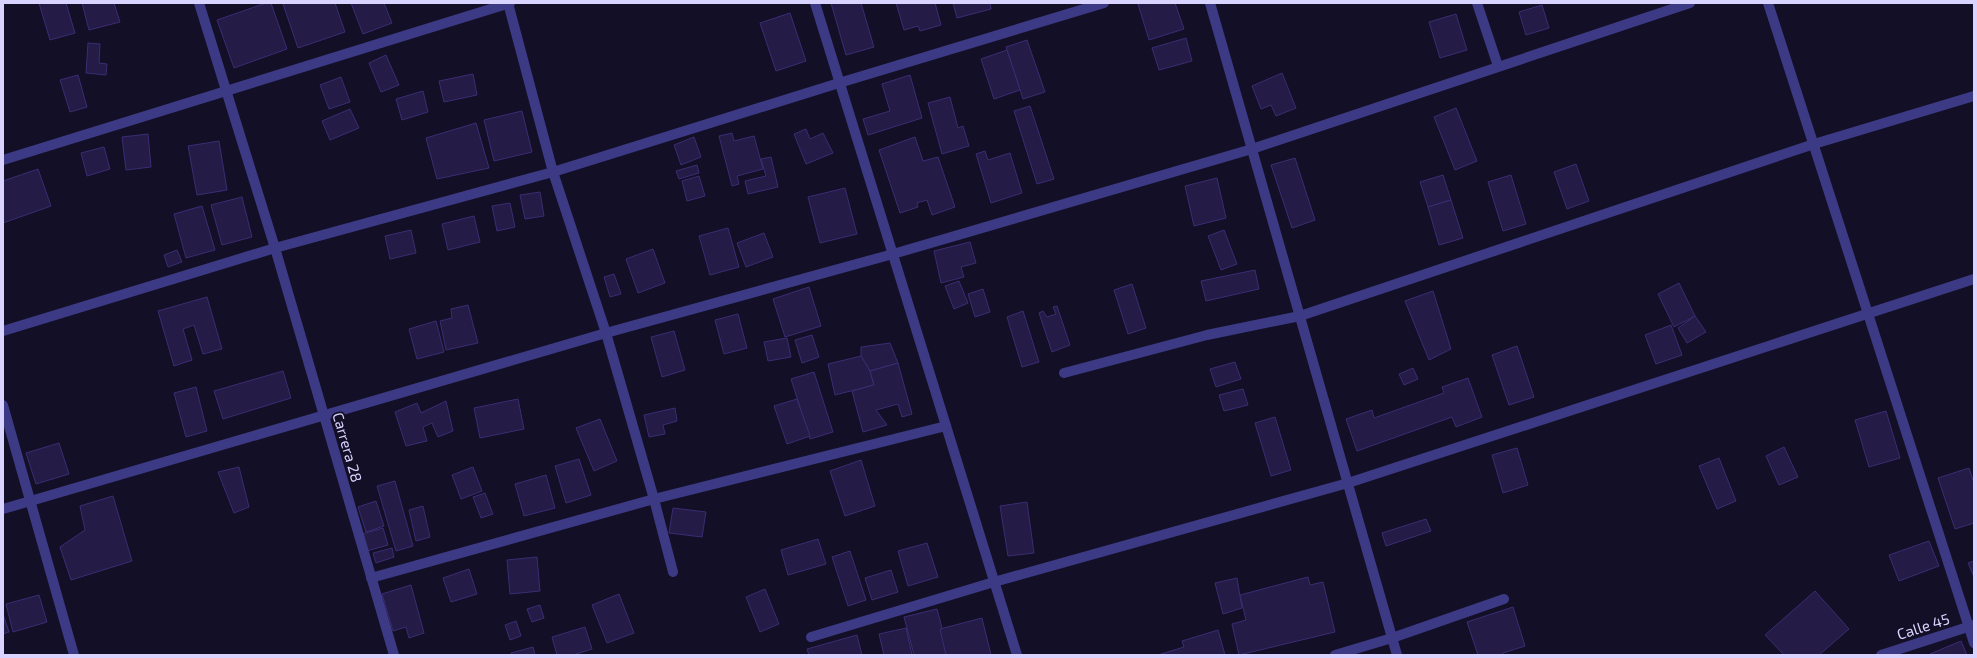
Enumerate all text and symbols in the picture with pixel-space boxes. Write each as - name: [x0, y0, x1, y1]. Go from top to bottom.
- street label: Carrera 28: [329, 410, 367, 484]
- street label: Calle 45: [1894, 609, 1952, 643]

